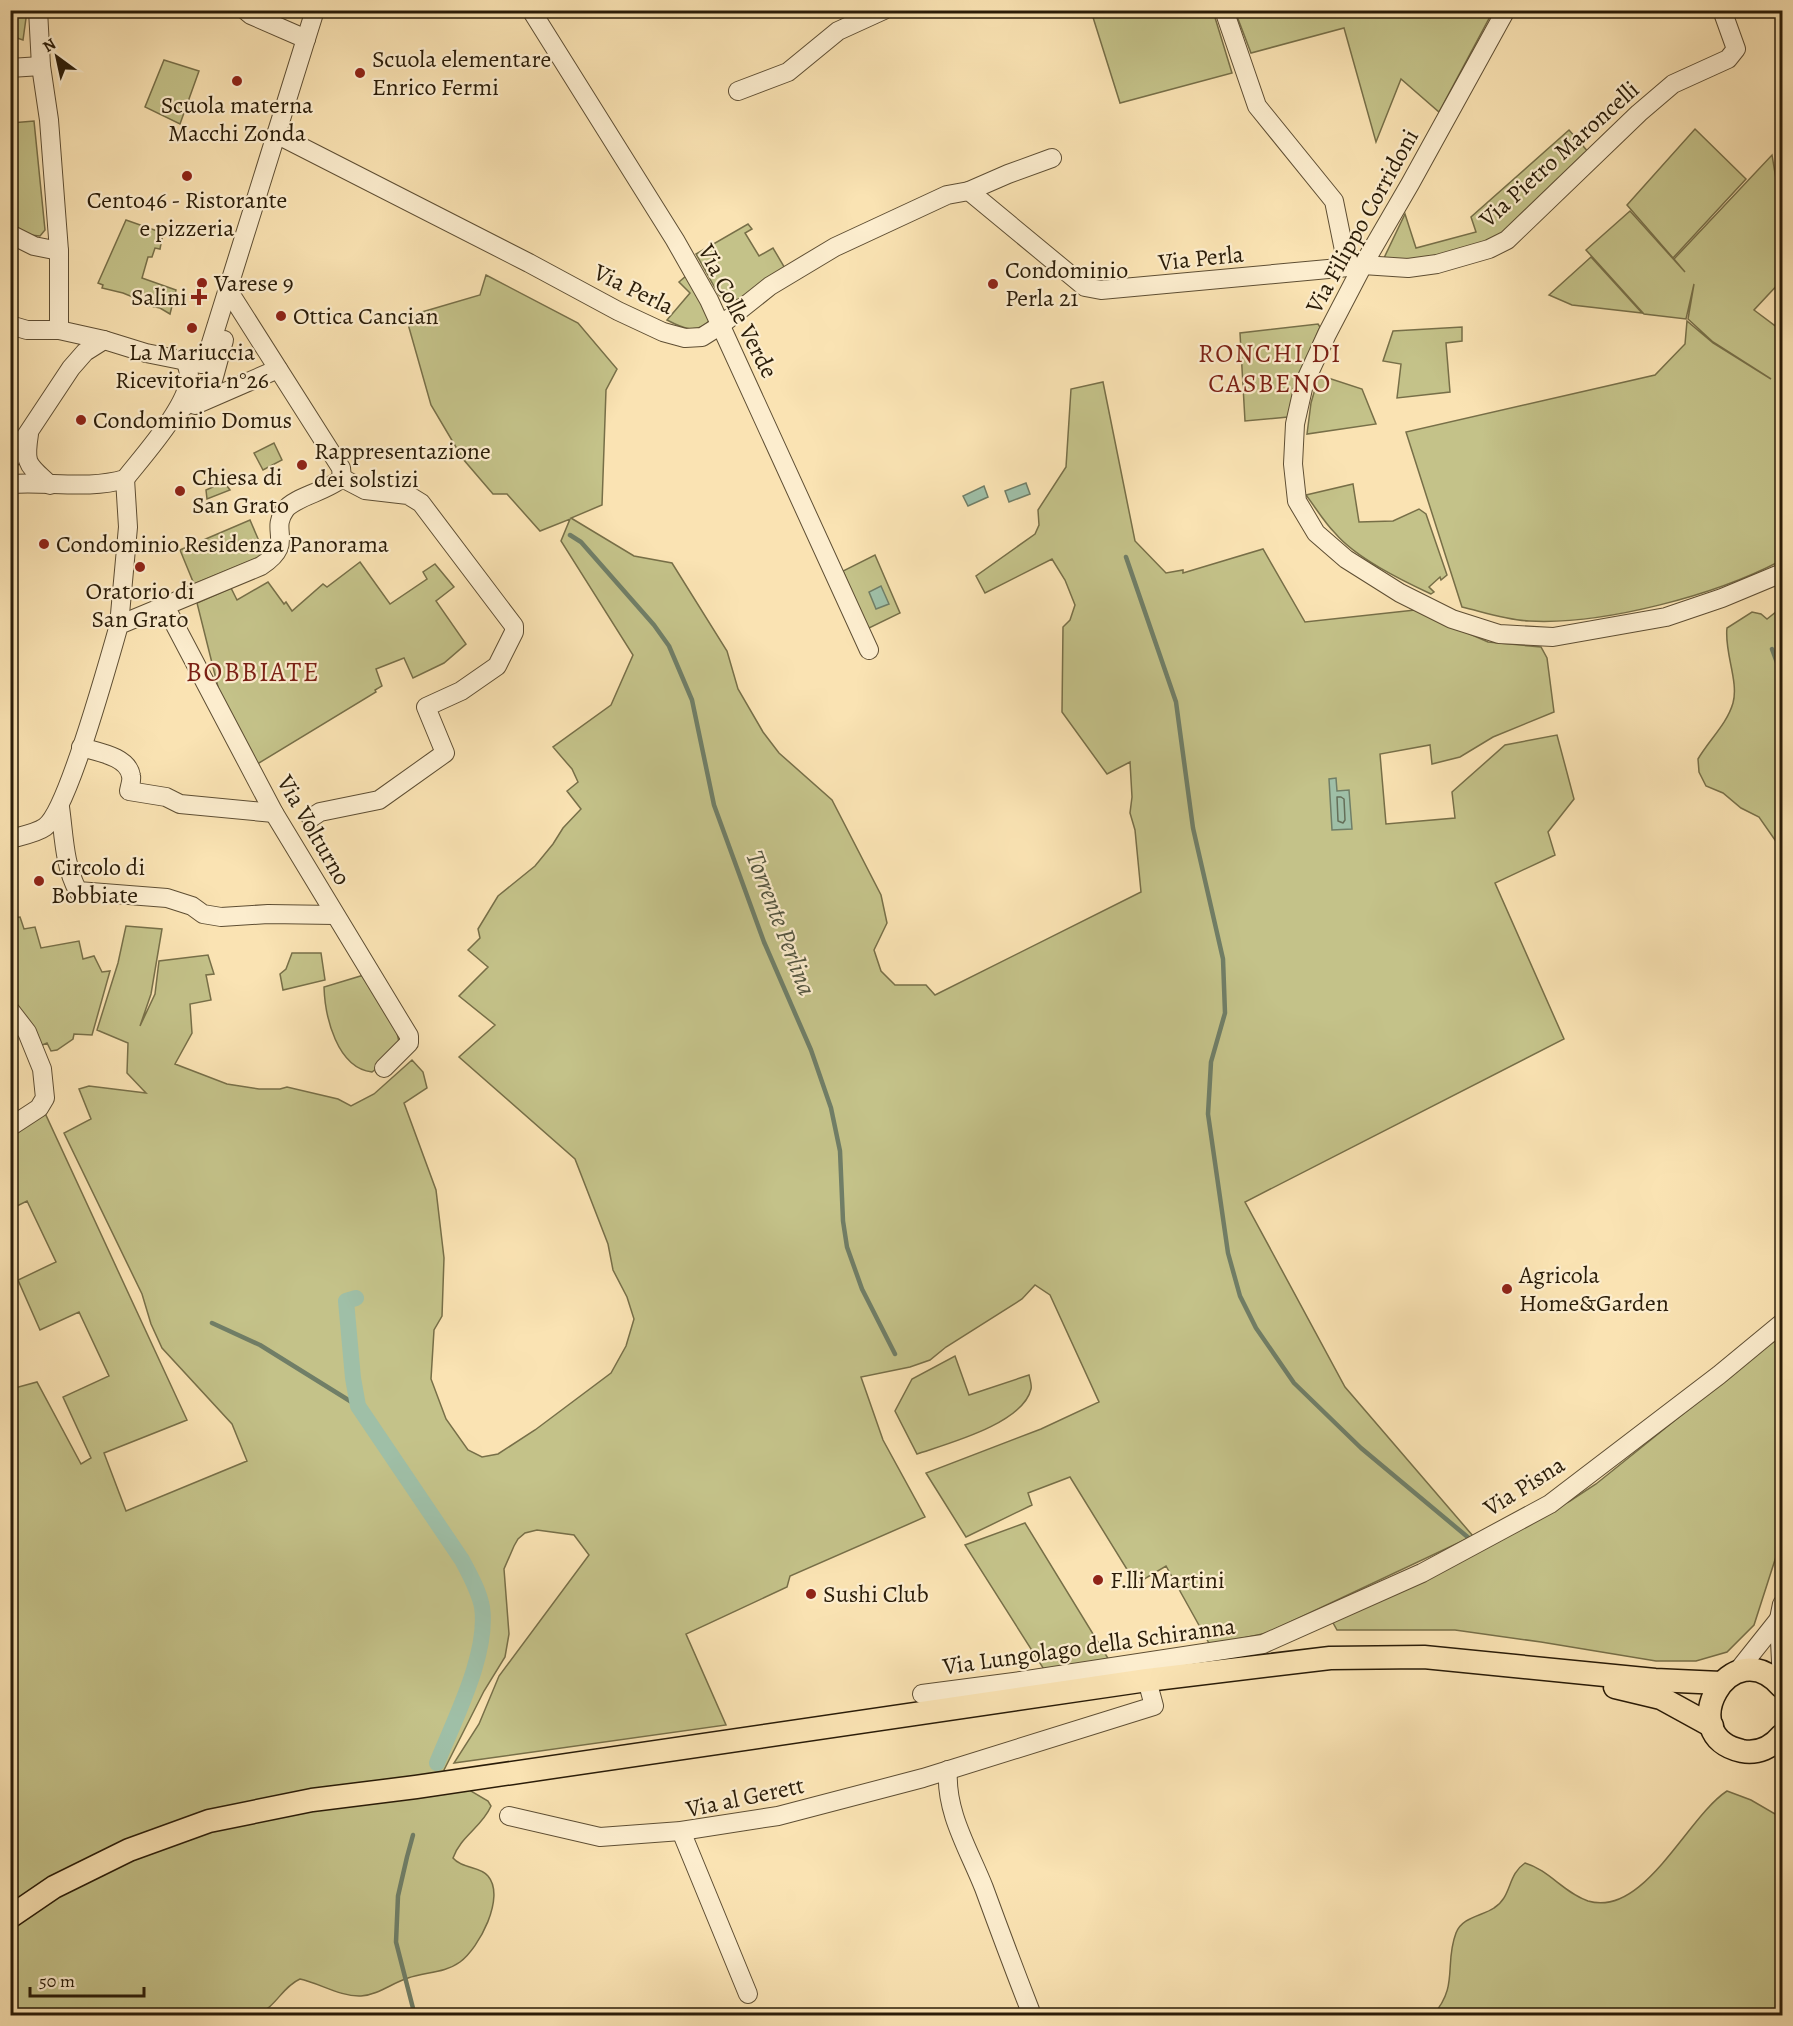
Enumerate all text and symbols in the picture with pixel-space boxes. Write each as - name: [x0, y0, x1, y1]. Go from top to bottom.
- north arrow: [27, 27, 87, 87]
- text: N: [38, 33, 61, 58]
- place label: Scuola elementare Enrico Fermi: [372, 43, 551, 103]
- marker: Scuola elementare Enrico Fermi: [353, 66, 367, 80]
- marker: Scuola materna Macchi Zonda: [230, 74, 244, 88]
- street label: Via Pietro Maroncelli: [1471, 74, 1646, 235]
- place label: Scuola materna Macchi Zonda: [161, 89, 314, 149]
- street label: Via Filippo Corridoni: [1298, 123, 1426, 320]
- marker: Cento46 - Ristorante e pizzeria: [180, 169, 194, 183]
- place label: Cento46 - Ristorante e pizzeria: [87, 184, 287, 244]
- street label: Via Colle Verde: [690, 238, 785, 383]
- street label: Via Perla: [1156, 238, 1246, 278]
- place label: Condominio Perla 21: [1005, 254, 1128, 314]
- street label: Via Perla: [588, 255, 680, 322]
- place label: Varese 9: [213, 267, 294, 299]
- marker: Varese 9: [195, 276, 209, 290]
- marker: Condominio Perla 21: [986, 277, 1000, 291]
- place label: Salini: [131, 281, 187, 313]
- marker: Salini: [192, 290, 206, 304]
- place label: Ottica Cancian: [293, 300, 439, 332]
- marker: Ottica Cancian: [274, 309, 288, 323]
- marker: La Mariuccia Ricevitoria n°26: [185, 321, 199, 335]
- place label: La Mariuccia Ricevitoria n°26: [115, 336, 269, 396]
- district label: RONCHI DI CASBENO: [1198, 336, 1342, 401]
- place label: Condominio Domus: [93, 404, 292, 436]
- marker: Condominio Domus: [74, 413, 88, 427]
- place label: Rappresentazione dei solstizi: [314, 435, 491, 495]
- marker: Rappresentazione dei solstizi: [295, 458, 309, 472]
- place label: Chiesa di San Grato: [192, 461, 289, 521]
- marker: Chiesa di San Grato: [173, 484, 187, 498]
- place label: Condominio Residenza Panorama: [56, 528, 390, 560]
- marker: Condominio Residenza Panorama: [37, 537, 51, 551]
- marker: Oratorio di San Grato: [133, 560, 147, 574]
- place label: Oratorio di San Grato: [86, 575, 194, 635]
- district label: BOBBIATE: [186, 654, 320, 690]
- street label: Via Volturno: [269, 768, 358, 891]
- water label: Torrente Perlina: [737, 846, 825, 1000]
- place label: Circolo di Bobbiate: [51, 851, 145, 911]
- marker: Circolo di Bobbiate: [32, 874, 46, 888]
- place label: Agricola Home&Garden: [1518, 1259, 1669, 1319]
- marker: Agricola Home&Garden: [1500, 1282, 1514, 1296]
- street label: Via Pisna: [1476, 1448, 1571, 1524]
- place label: F.lli Martini: [1110, 1564, 1225, 1596]
- marker: F.lli Martini: [1091, 1573, 1105, 1587]
- place label: Sushi Club: [823, 1578, 929, 1610]
- marker: Sushi Club: [804, 1587, 818, 1601]
- street label: Via Lungolago della Schiranna: [940, 1609, 1238, 1683]
- street label: Via al Gerett: [682, 1769, 807, 1825]
- scale bar: [30, 1960, 144, 1998]
- text: 50 m: [39, 1969, 75, 1993]

